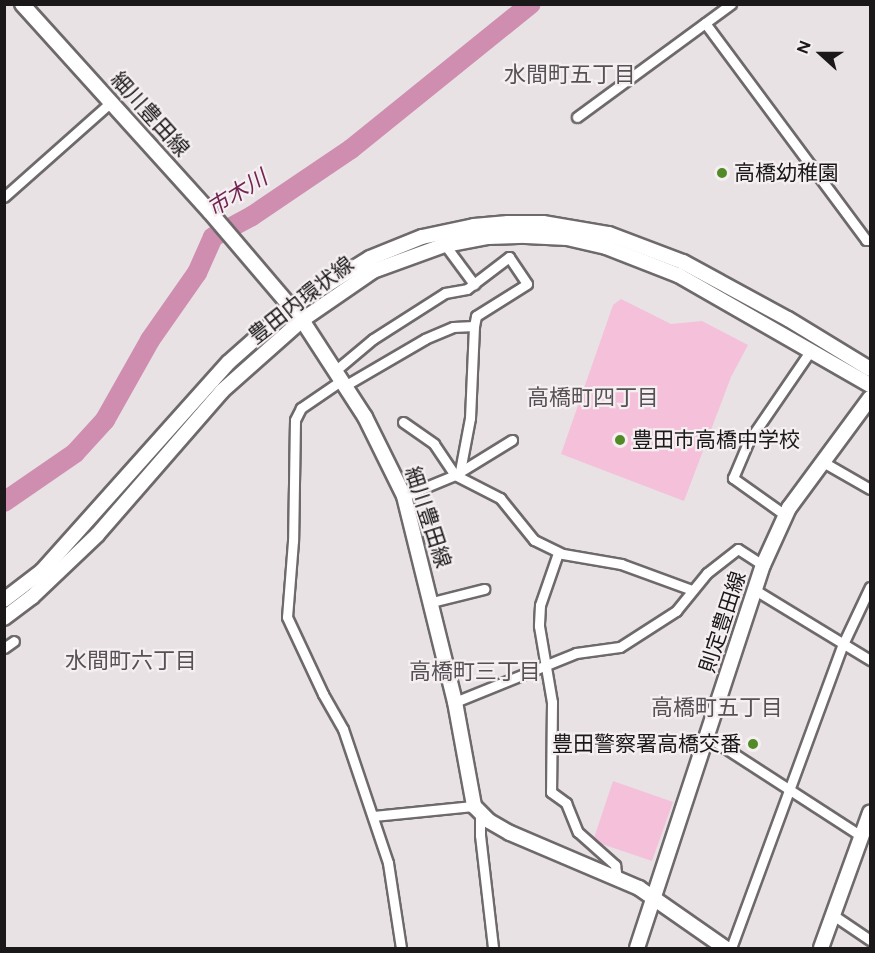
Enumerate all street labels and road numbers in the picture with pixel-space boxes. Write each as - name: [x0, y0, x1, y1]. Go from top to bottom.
- street label: 細川豊田線: [106, 67, 194, 161]
- street label: 豊田内環状線: [244, 251, 358, 349]
- street label: 細川豊田線: [400, 463, 456, 571]
- street label: 則定豊田線: [695, 568, 751, 676]

